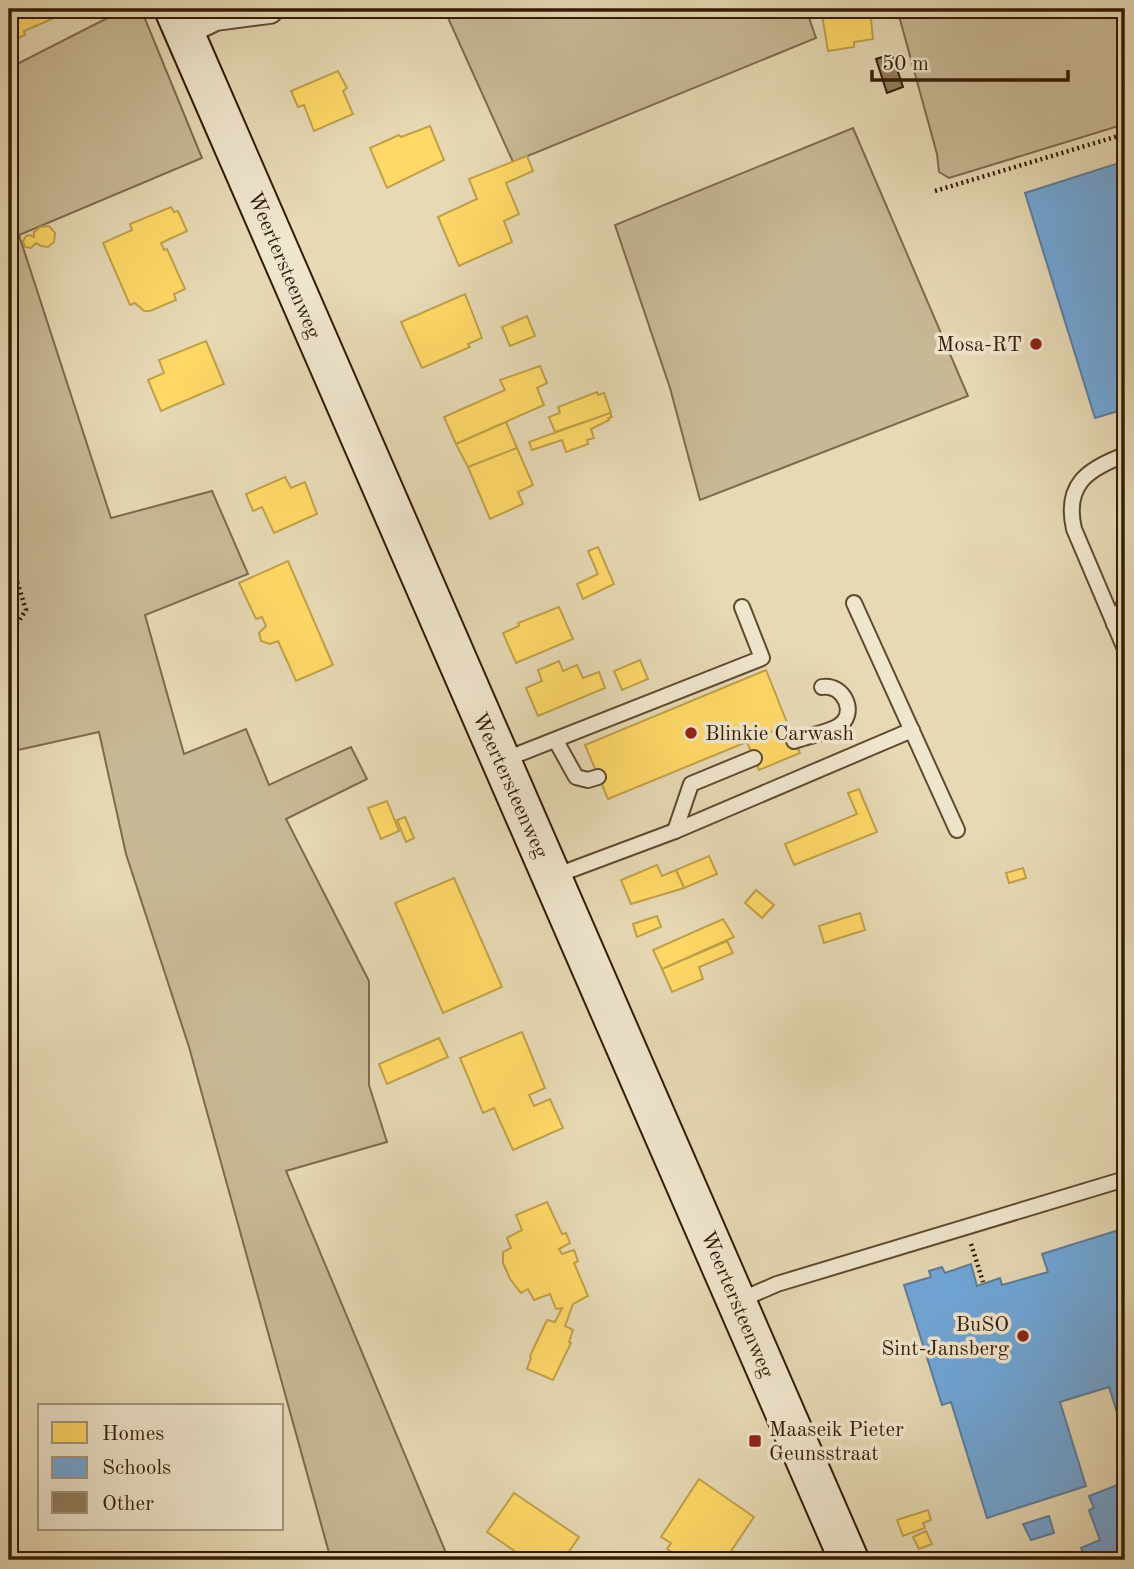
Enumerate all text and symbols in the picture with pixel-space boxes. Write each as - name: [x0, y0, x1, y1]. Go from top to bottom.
- scale bar: [872, 38, 1068, 82]
- text: 50 m: [882, 54, 929, 75]
- street label: Weertersteenweg: [243, 189, 324, 343]
- place label: Mosa-RT: [937, 335, 1022, 356]
- marker: Mosa-RT: [1028, 336, 1044, 352]
- street label: Weertersteenweg: [468, 709, 551, 862]
- place label: Blinkie Carwash: [705, 724, 854, 745]
- marker: Blinkie Carwash: [683, 725, 699, 741]
- street label: Weertersteenweg: [696, 1228, 777, 1382]
- place label: BuSO Sint-Jansberg: [881, 1315, 1010, 1360]
- marker: BuSO Sint-Jansberg: [1015, 1328, 1031, 1344]
- legend: [38, 1404, 284, 1530]
- place label: Maaseik Pieter Geunsstraat: [769, 1420, 904, 1465]
- text: Homes: [102, 1424, 164, 1445]
- marker: Maaseik Pieter Geunsstraat: [747, 1433, 763, 1449]
- text: Schools: [102, 1458, 171, 1479]
- text: Other: [102, 1494, 154, 1515]

